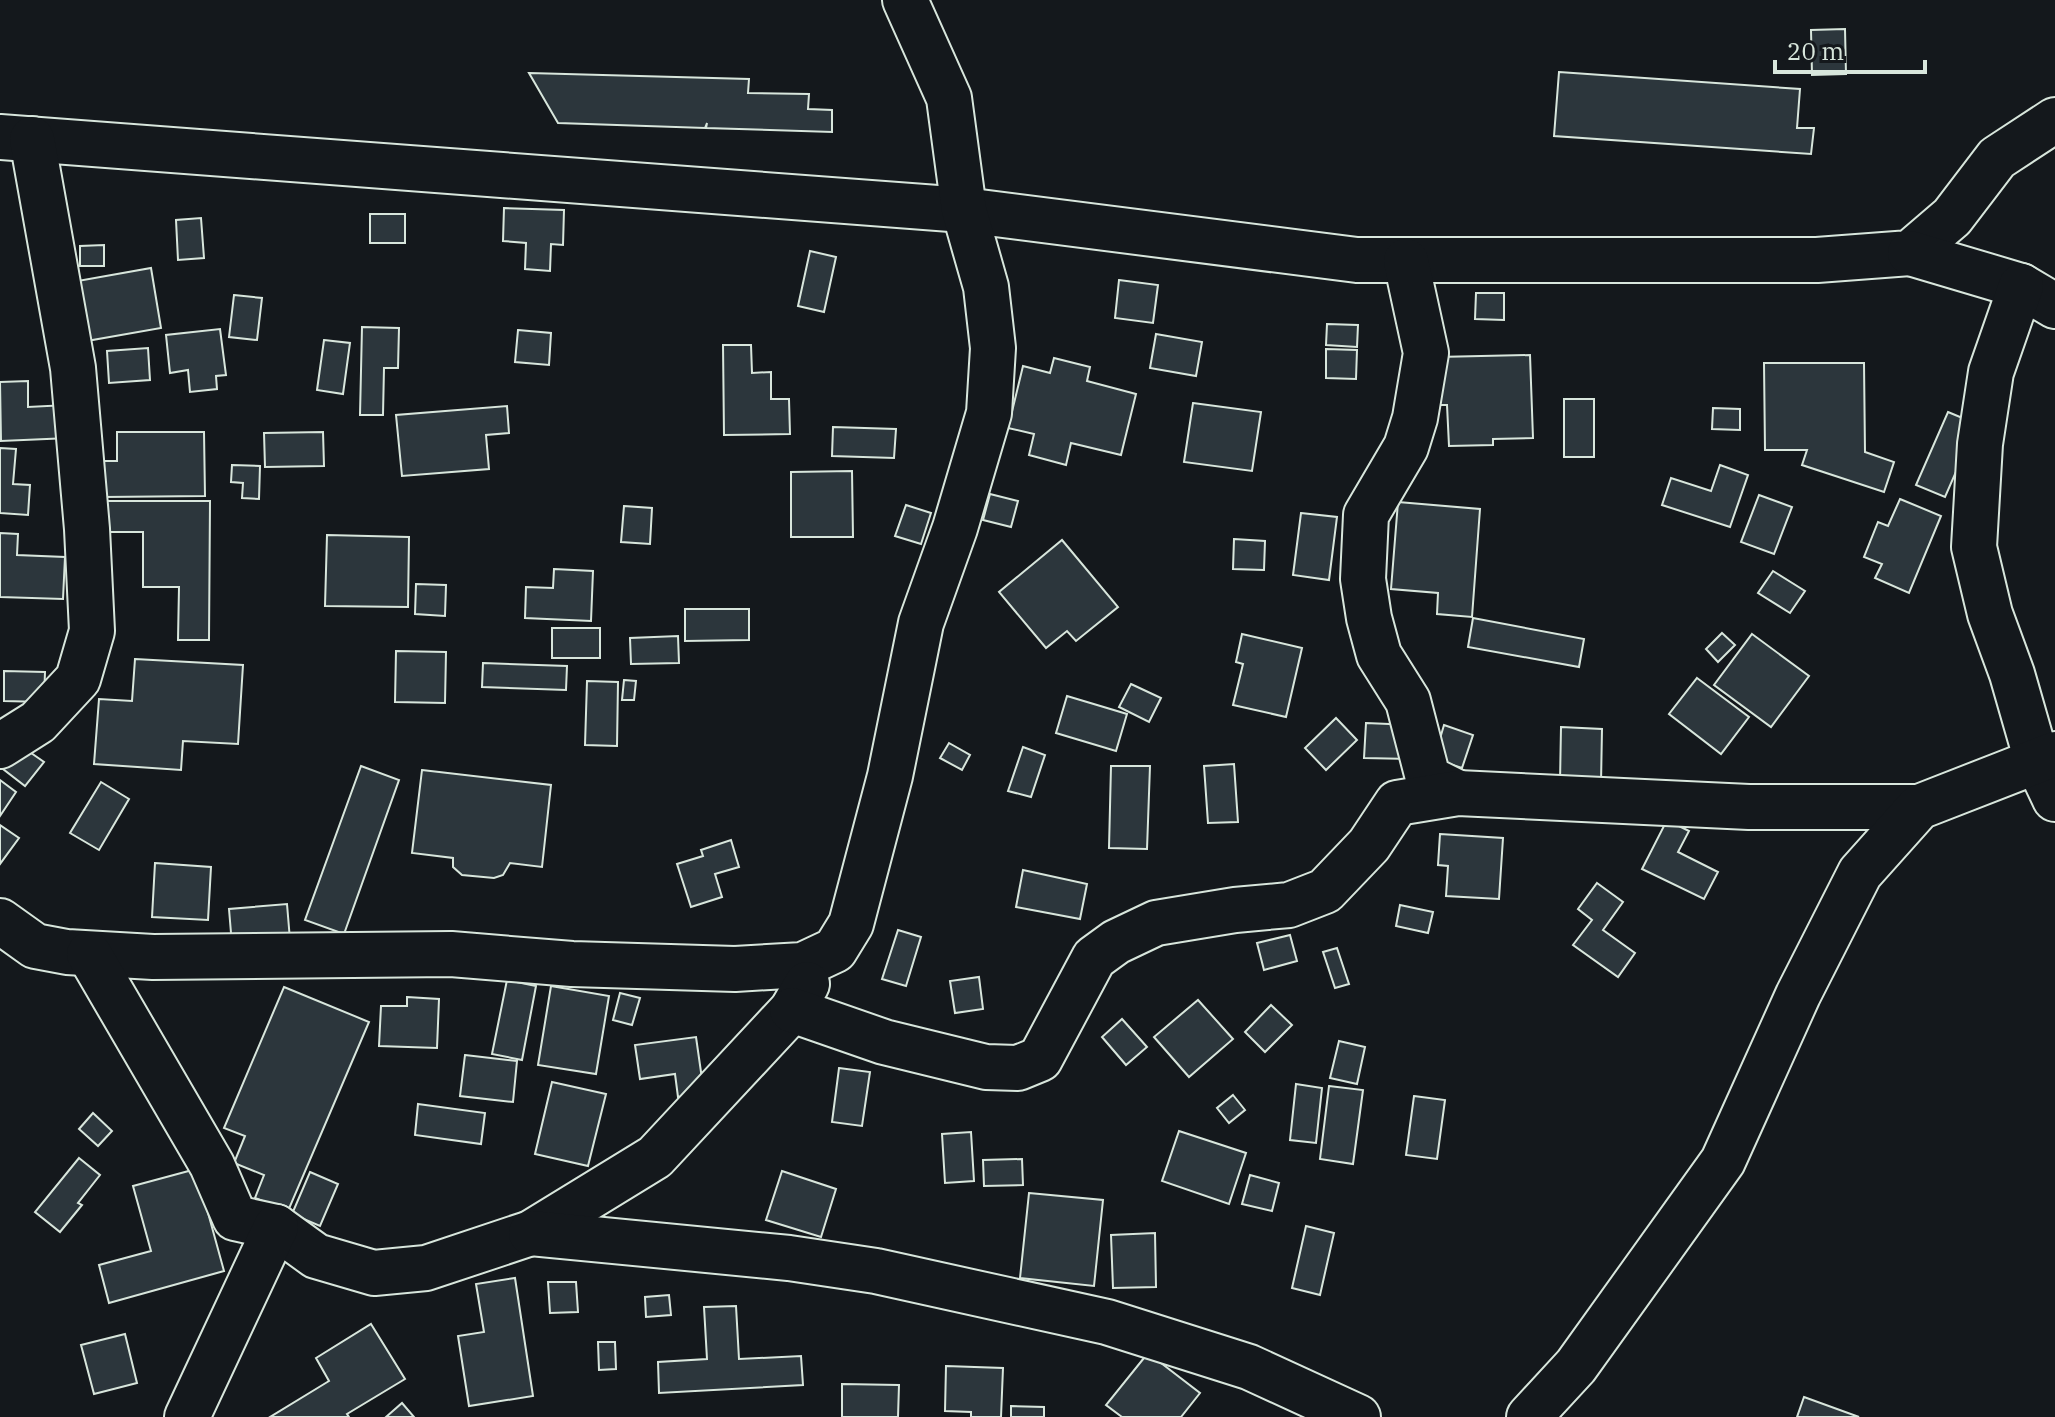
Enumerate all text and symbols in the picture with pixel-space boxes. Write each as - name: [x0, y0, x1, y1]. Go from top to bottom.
- scale bar: [1775, 24, 1925, 74]
- text: 20 m: [1787, 35, 1844, 67]

